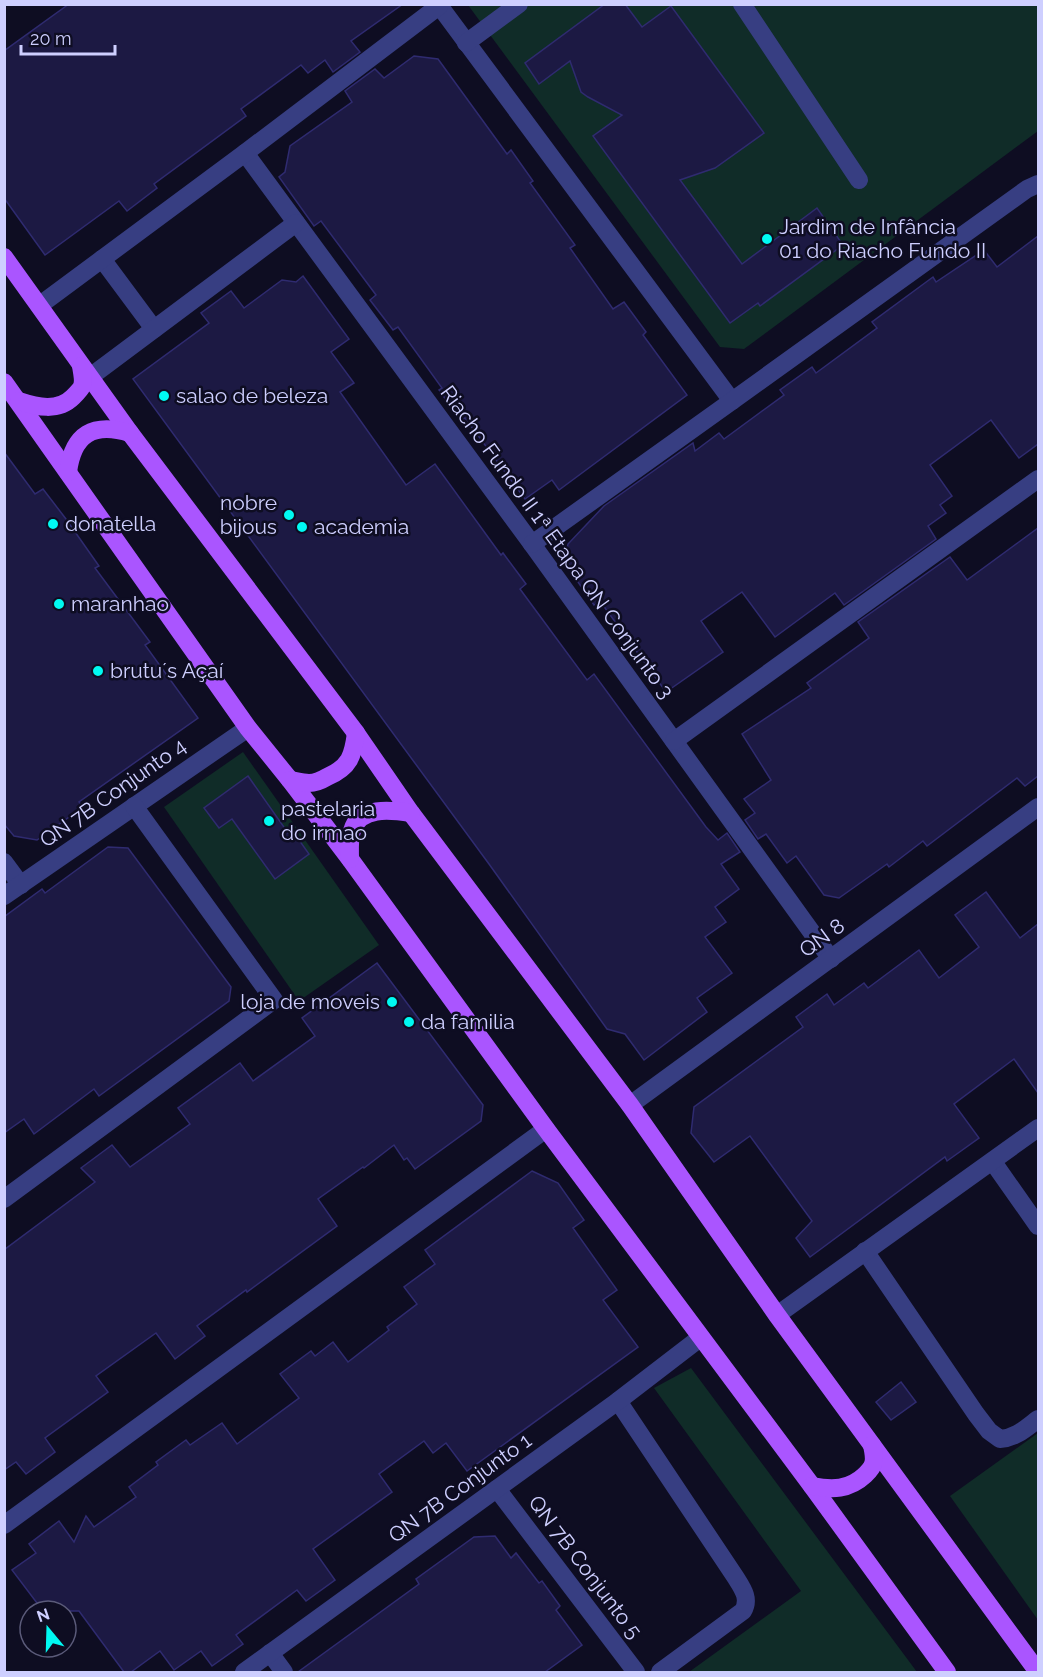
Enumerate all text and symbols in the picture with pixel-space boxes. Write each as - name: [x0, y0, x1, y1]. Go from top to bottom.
- scale bar: [21, 18, 116, 56]
- text: 20 m: [30, 28, 72, 49]
- place label: Jardim de Infância 01 do Riacho Fundo II: [779, 214, 986, 263]
- marker: Jardim de Infância 01 do Riacho Fundo II: [760, 232, 774, 246]
- street label: Riacho Fundo II 1ª Etapa QN Conjunto 3: [436, 381, 679, 703]
- place label: salao de beleza: [176, 383, 328, 408]
- marker: salao de beleza: [157, 389, 171, 403]
- place label: nobre bijous: [220, 490, 277, 539]
- marker: nobre bijous: [282, 508, 296, 522]
- place label: donatella: [65, 511, 156, 536]
- place label: academia: [314, 514, 409, 539]
- marker: donatella: [46, 517, 60, 531]
- marker: academia: [295, 520, 309, 534]
- place label: maranhao: [71, 591, 169, 616]
- marker: maranhao: [52, 597, 66, 611]
- place label: brutu´s Açaí: [110, 658, 224, 683]
- marker: brutu´s Açaí: [91, 664, 105, 678]
- street label: QN 7B Conjunto 4: [35, 733, 191, 852]
- place label: pastelaria do irmao: [281, 796, 375, 845]
- marker: pastelaria do irmao: [262, 814, 276, 828]
- street label: QN 8: [794, 913, 849, 962]
- place label: loja de moveis: [240, 989, 380, 1014]
- marker: loja de moveis: [385, 995, 399, 1009]
- place label: da familia: [421, 1009, 515, 1034]
- marker: da familia: [402, 1015, 416, 1029]
- street label: QN 7B Conjunto 1: [384, 1428, 536, 1548]
- street label: QN 7B Conjunto 5: [524, 1490, 647, 1643]
- north arrow: [18, 1599, 78, 1659]
- text: N: [34, 1604, 52, 1626]

